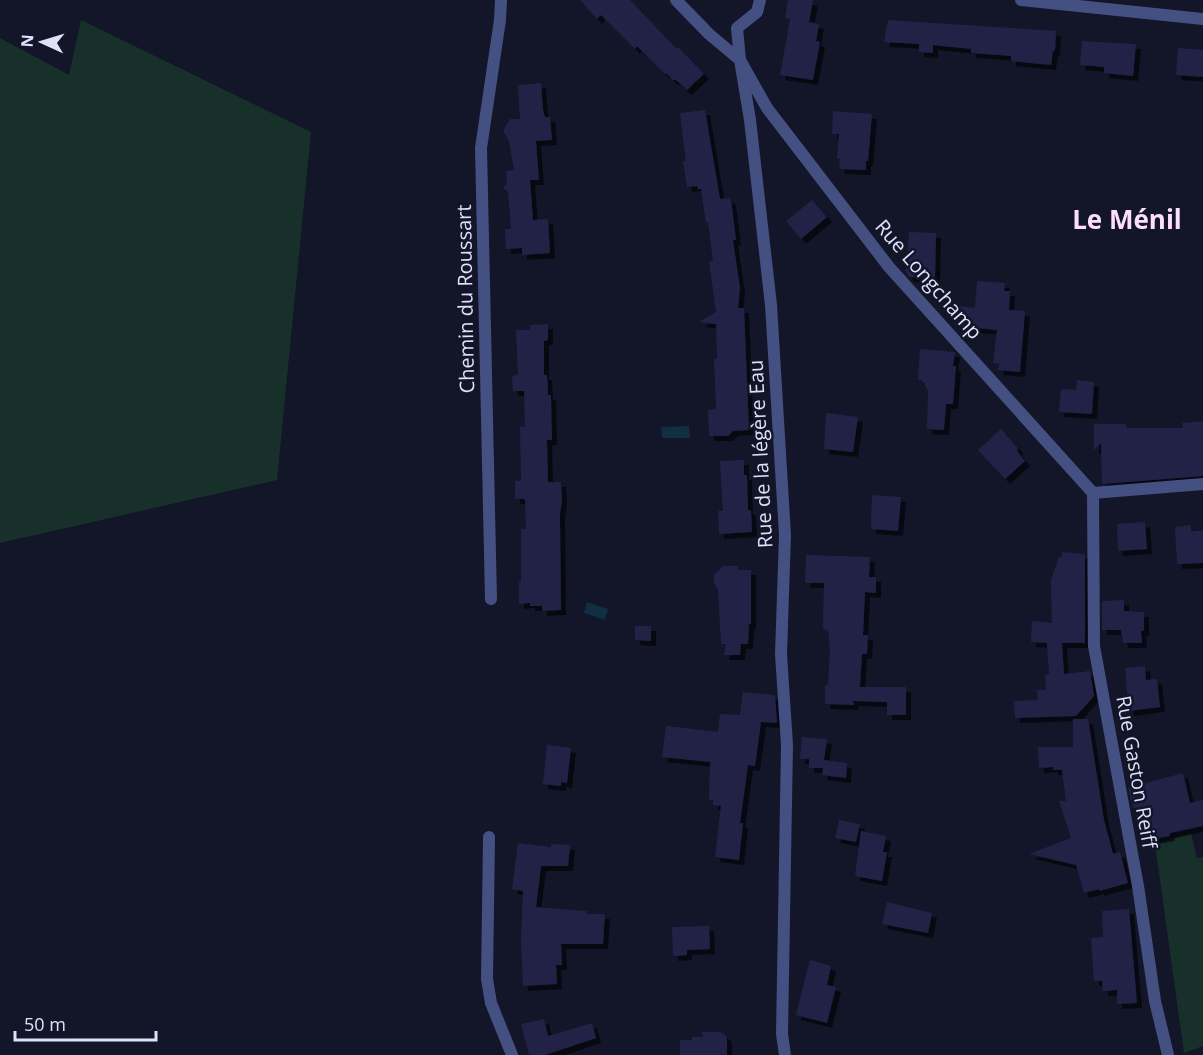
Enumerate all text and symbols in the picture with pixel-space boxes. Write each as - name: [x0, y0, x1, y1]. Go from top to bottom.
- north arrow: [12, 12, 72, 72]
- text: N: [16, 34, 38, 48]
- district label: Le Ménil: [1072, 201, 1182, 237]
- street label: Chemin du Roussart: [450, 204, 480, 394]
- street label: Rue Longchamp: [869, 213, 989, 345]
- street label: Rue de la légère Eau: [742, 359, 778, 549]
- street label: Rue Gaston Reiff: [1110, 693, 1164, 852]
- scale bar: [15, 1004, 156, 1042]
- text: 50 m: [24, 1012, 66, 1036]

